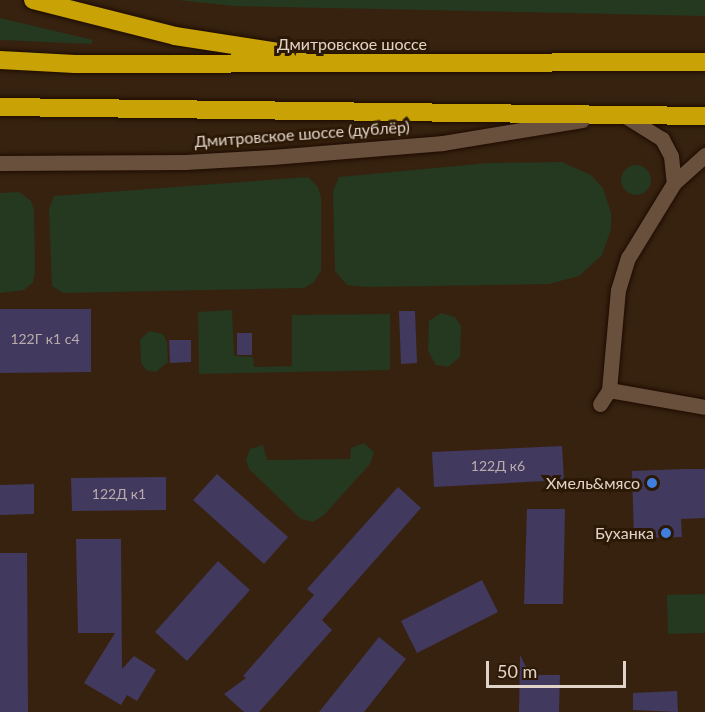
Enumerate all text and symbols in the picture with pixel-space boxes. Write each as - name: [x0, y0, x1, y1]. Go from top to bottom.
- street label: Дмитровское шоссе: [277, 34, 427, 54]
- street label: Дмитровское шоссе (дублёр): [194, 117, 410, 151]
- house number: 122Г к1 с4: [10, 331, 80, 347]
- house number: 122Д к6: [471, 458, 525, 474]
- place label: Хмель&мясо: [546, 473, 640, 493]
- marker: Хмель&мясо: [645, 476, 659, 490]
- house number: 122Д к1: [92, 486, 146, 502]
- place label: Буханка: [595, 523, 654, 543]
- marker: Буханка: [659, 526, 673, 540]
- scale bar: [489, 649, 628, 687]
- text: 50 m: [497, 660, 537, 682]

